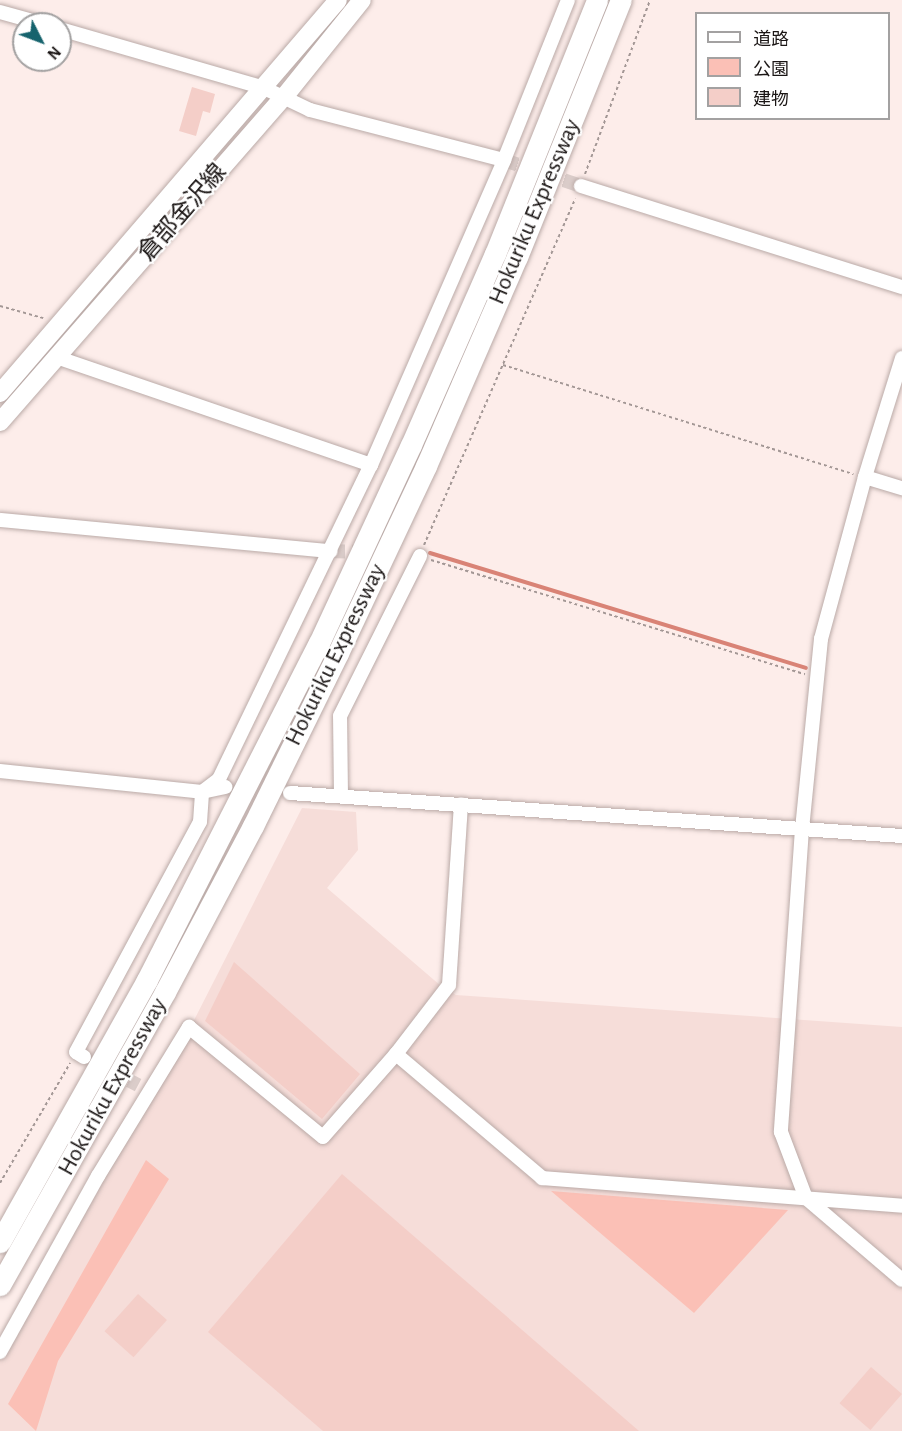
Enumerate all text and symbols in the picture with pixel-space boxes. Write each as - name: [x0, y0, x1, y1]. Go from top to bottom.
- north arrow: [12, 12, 72, 72]
- legend: [695, 12, 890, 120]
- text: 道路: [753, 31, 789, 49]
- text: N: [44, 43, 64, 62]
- text: 公園: [753, 61, 789, 79]
- text: 建物: [753, 91, 789, 109]
- street label: Hokuriku Expressway: [483, 115, 587, 309]
- street label: 倉部金沢線: [133, 158, 233, 268]
- street label: Hokuriku Expressway: [280, 559, 392, 751]
- street label: Hokuriku Expressway: [52, 993, 174, 1181]

